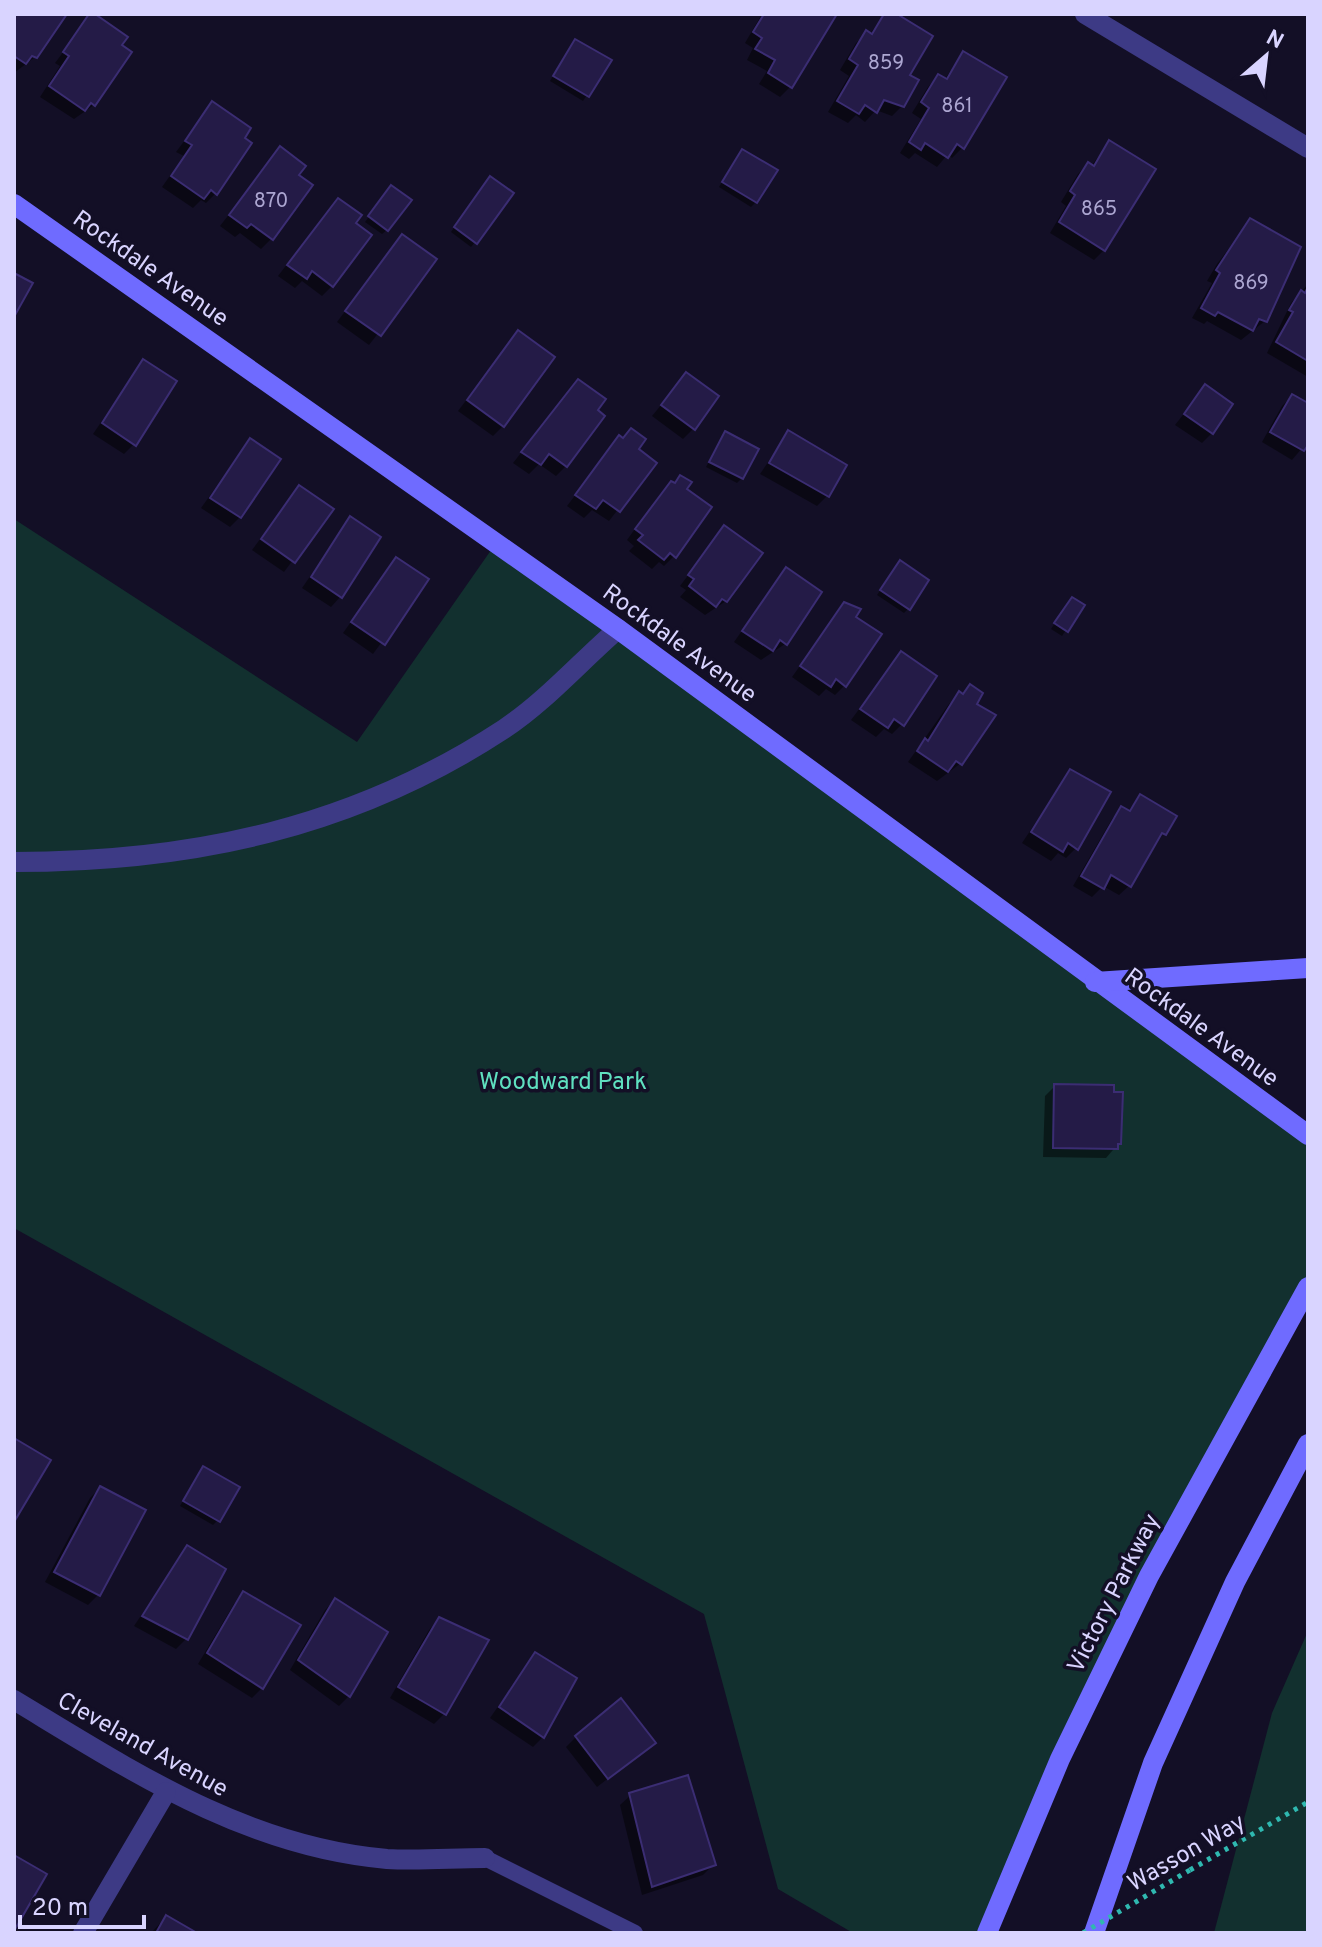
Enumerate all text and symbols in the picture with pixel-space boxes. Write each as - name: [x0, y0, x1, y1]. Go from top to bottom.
- north arrow: [1226, 16, 1306, 96]
- text: N: [1261, 25, 1288, 56]
- house number: 859: [868, 51, 904, 77]
- house number: 861: [941, 94, 973, 120]
- house number: 870: [254, 189, 288, 215]
- house number: 865: [1081, 197, 1117, 223]
- street label: Rockdale Avenue: [66, 205, 234, 335]
- house number: 869: [1233, 271, 1269, 297]
- street label: Rockdale Avenue: [596, 579, 762, 711]
- street label: Rockdale Avenue: [1118, 963, 1284, 1095]
- park label: Woodward Park: [479, 1068, 647, 1098]
- street label: Victory Parkway: [1062, 1509, 1168, 1679]
- street label: Cleveland Avenue: [51, 1686, 233, 1805]
- street label: Wasson Way: [1123, 1808, 1251, 1900]
- scale bar: [20, 1879, 144, 1929]
- text: 20 m: [32, 1894, 88, 1924]

